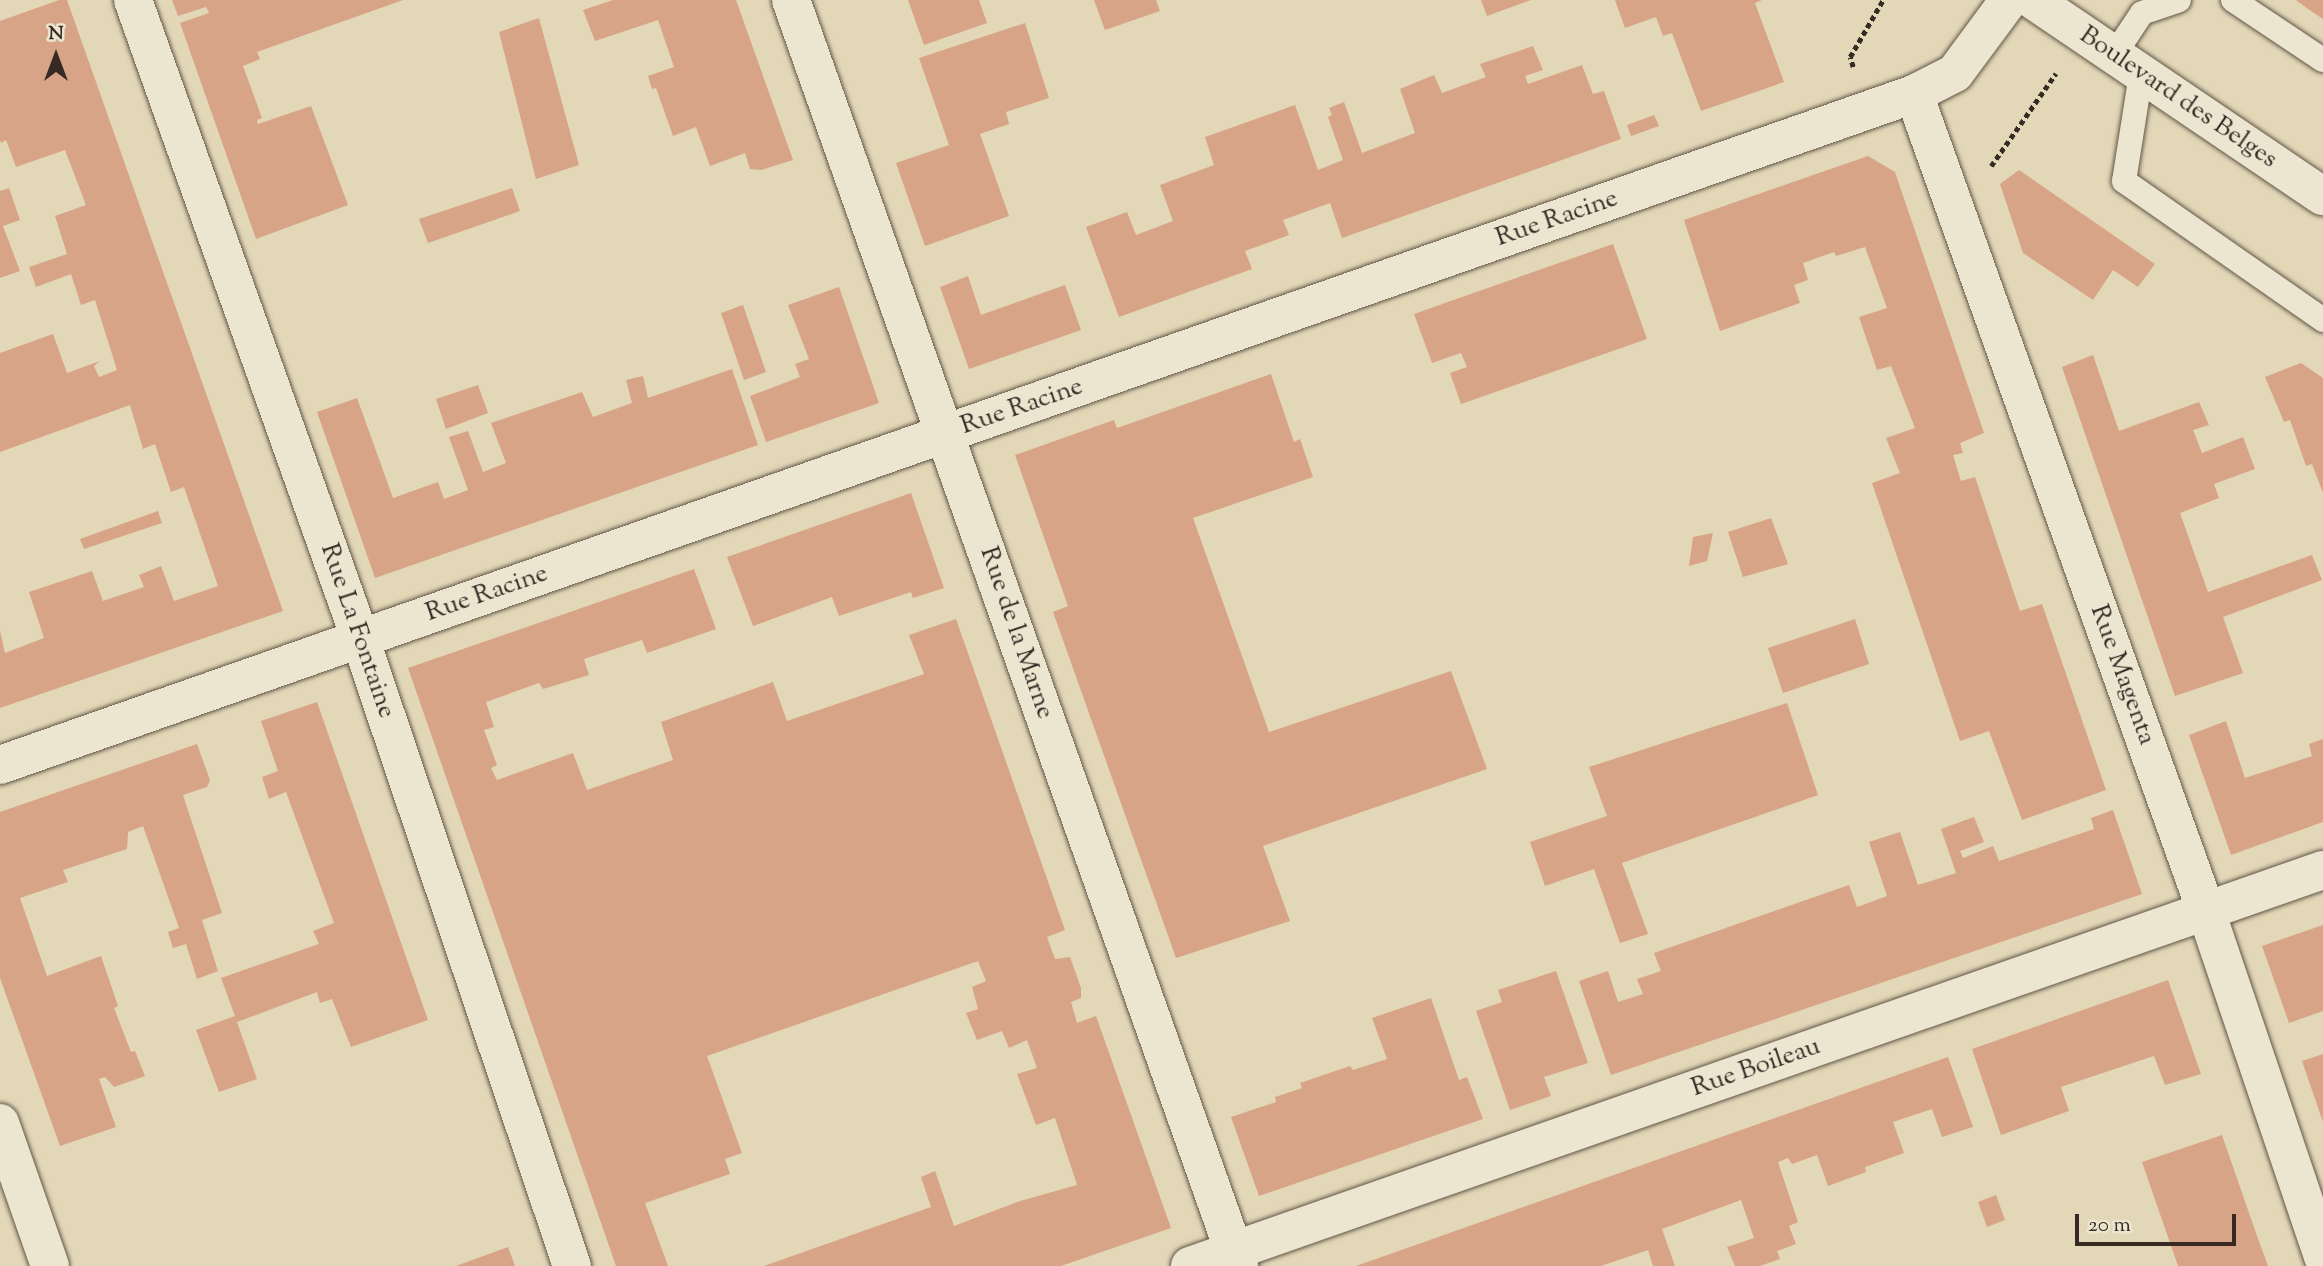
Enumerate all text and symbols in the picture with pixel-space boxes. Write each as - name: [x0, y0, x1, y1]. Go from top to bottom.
- street label: Boulevard des Belges: [2073, 20, 2283, 176]
- north arrow: [21, 21, 91, 91]
- text: N: [48, 21, 64, 48]
- street label: Rue Racine: [1492, 184, 1622, 254]
- street label: Rue Racine: [957, 372, 1087, 442]
- street label: Rue La Fontaine: [313, 540, 401, 722]
- street label: Rue de la Marne: [972, 543, 1060, 723]
- street label: Rue Racine: [422, 559, 552, 629]
- street label: Rue Magenta: [2082, 601, 2162, 749]
- street label: Rue Boileau: [1687, 1031, 1825, 1105]
- scale bar: [2078, 1200, 2239, 1244]
- text: 20 m: [2088, 1211, 2131, 1241]

